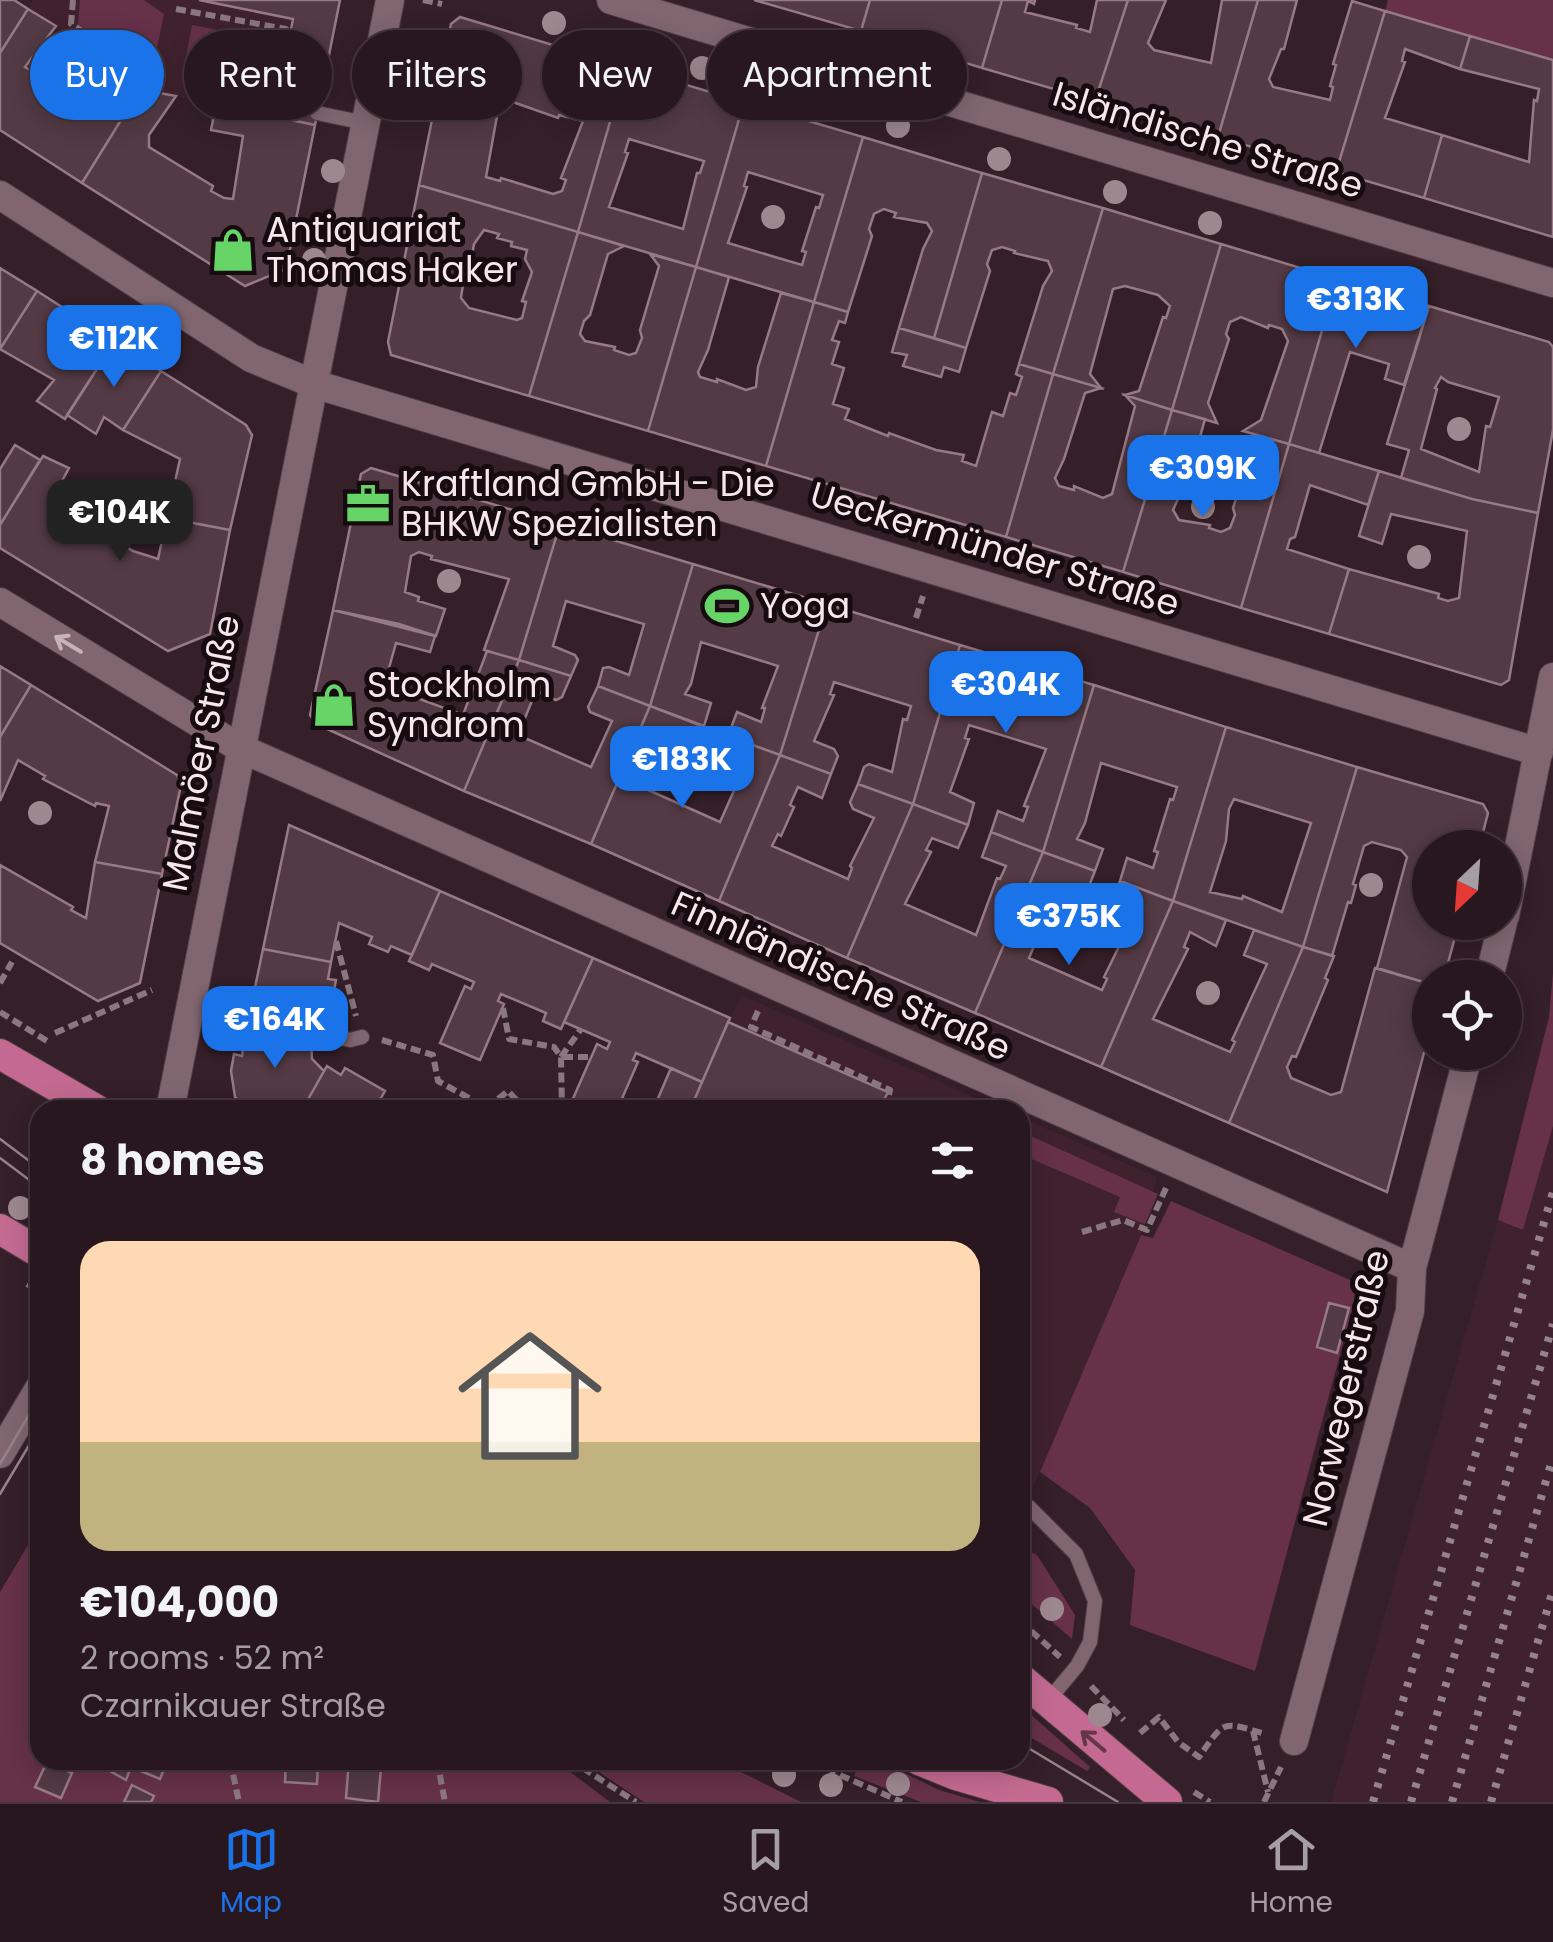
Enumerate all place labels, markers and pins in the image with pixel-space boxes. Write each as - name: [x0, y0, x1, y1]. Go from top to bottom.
- place label: Antiquariat Thomas Haker: [266, 205, 518, 294]
- shop icon: Antiquariat Thomas Haker: [209, 226, 257, 274]
- pin: €313K: [1286, 266, 1426, 351]
- pin: €112K: [44, 305, 184, 390]
- pin: €309K: [1133, 435, 1273, 520]
- place label: Kraftland GmbH - Die BHKW Spezialisten: [401, 459, 775, 548]
- pin: €104K: [50, 479, 190, 564]
- office icon: Kraftland GmbH - Die BHKW Spezialisten: [344, 480, 392, 528]
- place label: Yoga: [760, 581, 850, 630]
- sports icon: Yoga: [703, 582, 751, 630]
- pin: €304K: [936, 651, 1076, 736]
- place label: Stockholm Syndrom: [367, 660, 551, 749]
- shop icon: Stockholm Syndrom: [310, 681, 358, 729]
- pin: €183K: [612, 726, 752, 811]
- pin: €375K: [999, 883, 1139, 968]
- pin: €164K: [205, 986, 345, 1071]

